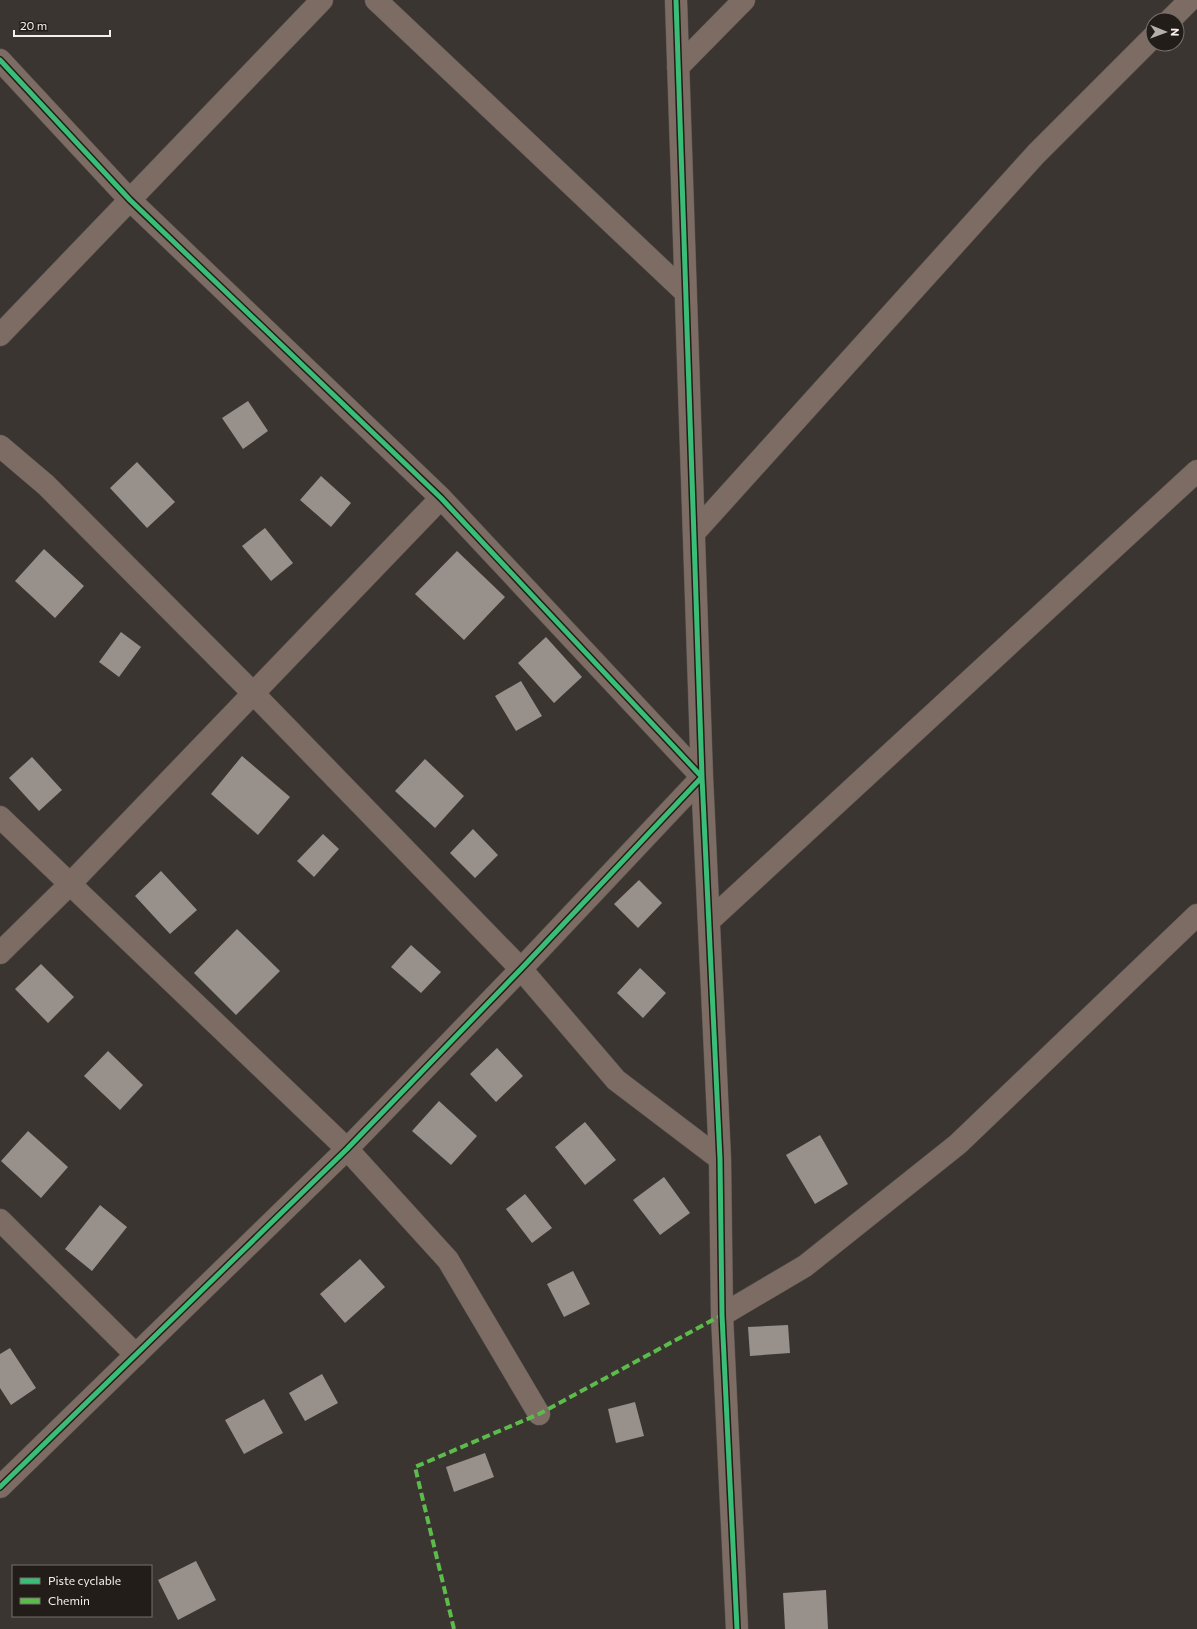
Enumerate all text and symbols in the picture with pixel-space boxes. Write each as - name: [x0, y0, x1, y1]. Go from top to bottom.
- scale bar: [14, 12, 110, 38]
- north arrow: [1145, 12, 1185, 52]
- text: 20 m: [20, 18, 47, 32]
- text: N: [1169, 28, 1182, 36]
- legend: [12, 1565, 152, 1617]
- text: Piste cyclable: [48, 1573, 121, 1587]
- text: Chemin: [48, 1593, 90, 1607]

